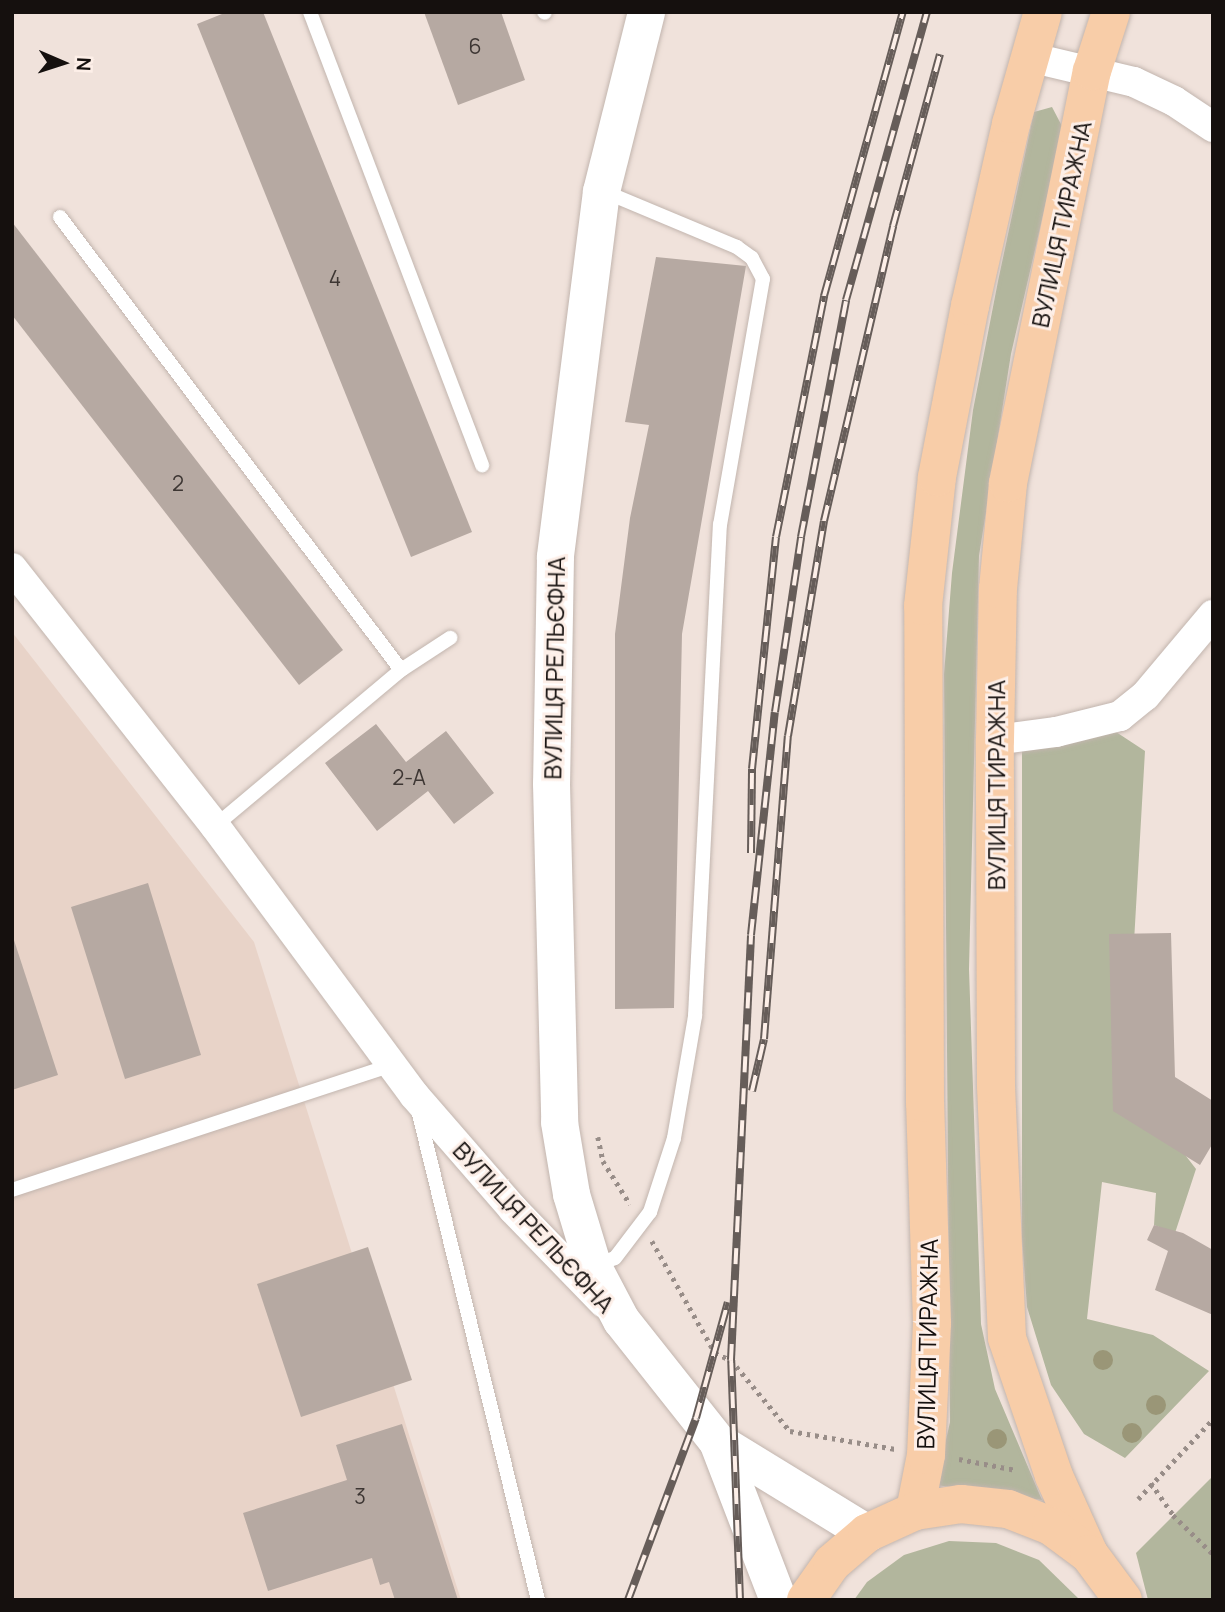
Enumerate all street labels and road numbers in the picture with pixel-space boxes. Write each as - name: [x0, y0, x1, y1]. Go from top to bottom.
- street label: ВУЛИЦЯ ТИРАЖНА: [1025, 118, 1097, 330]
- street label: ВУЛИЦЯ РЕЛЬЄФНА: [538, 556, 570, 780]
- street label: ВУЛИЦЯ ТИРАЖНА: [982, 680, 1010, 890]
- street label: ВУЛИЦЯ РЕЛЬЄФНА: [447, 1136, 621, 1318]
- street label: ВУЛИЦЯ ТИРАЖНА: [911, 1238, 943, 1450]

